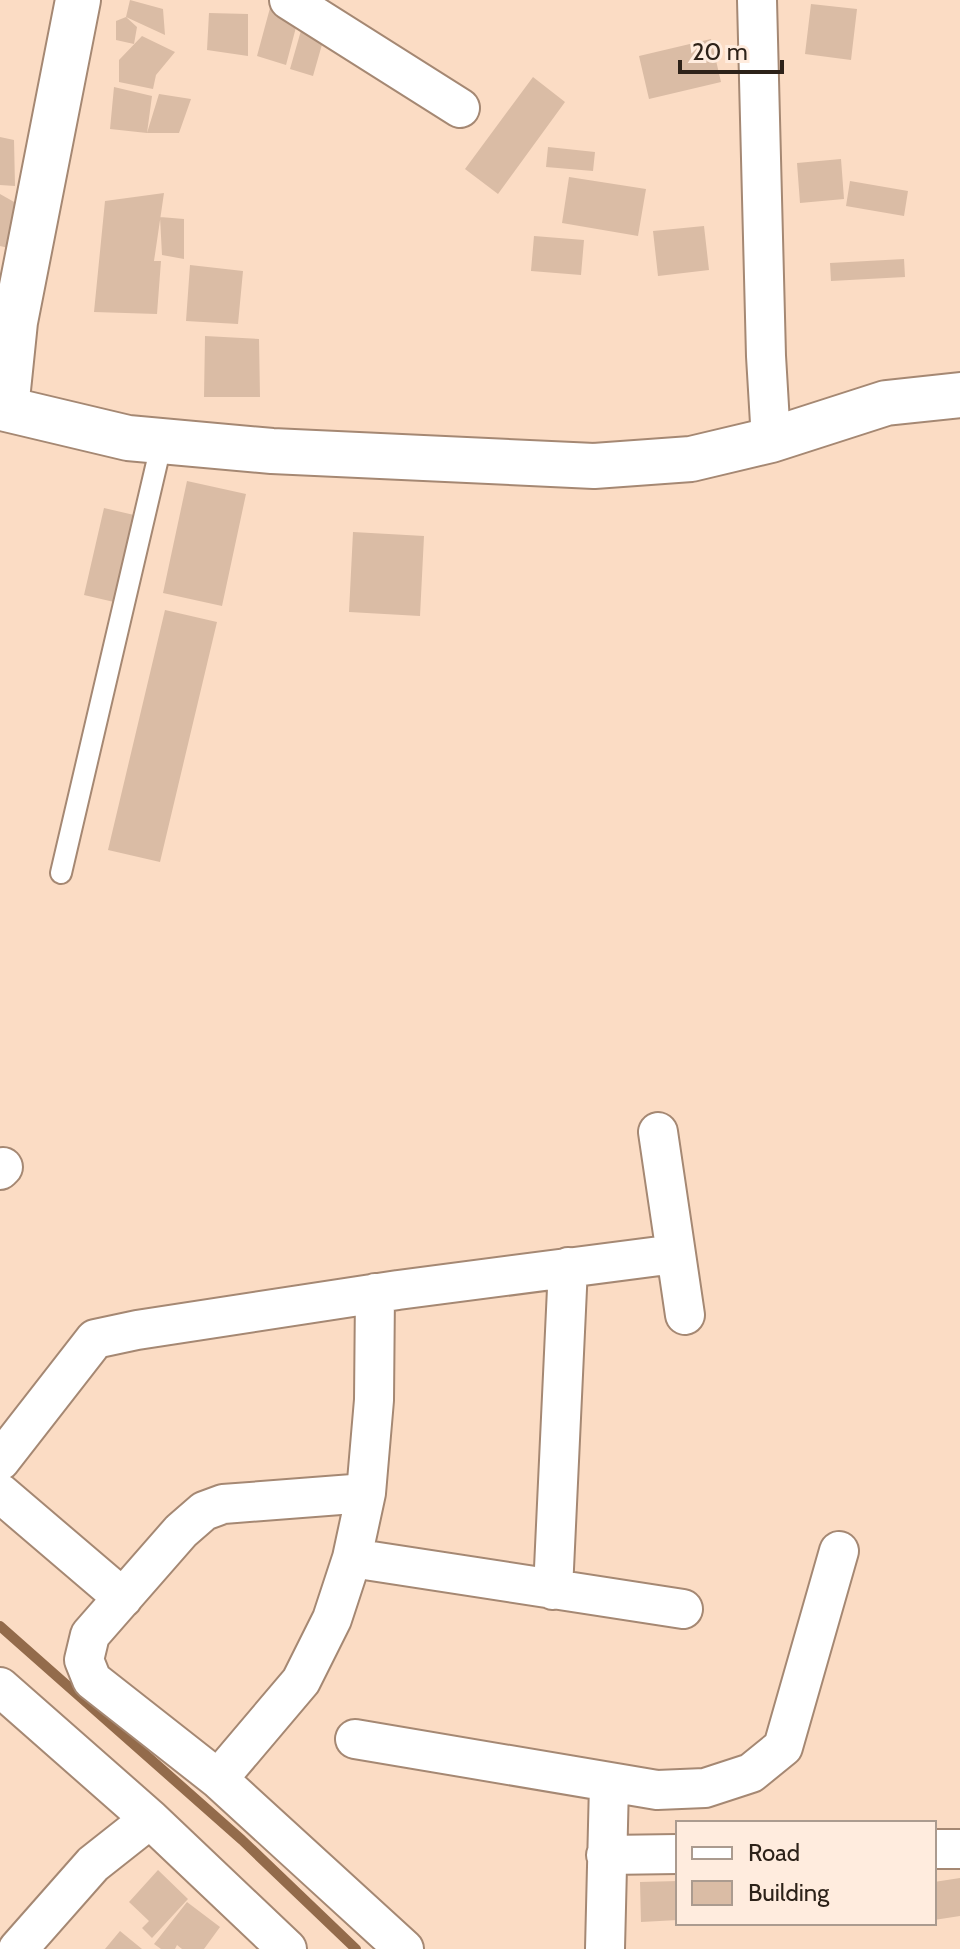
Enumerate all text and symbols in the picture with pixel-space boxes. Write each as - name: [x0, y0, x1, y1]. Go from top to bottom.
- scale bar: [680, 24, 782, 74]
- text: 20 m: [692, 37, 748, 66]
- legend: [676, 1821, 936, 1925]
- text: Road: [748, 1838, 800, 1867]
- text: Building: [748, 1878, 830, 1907]

